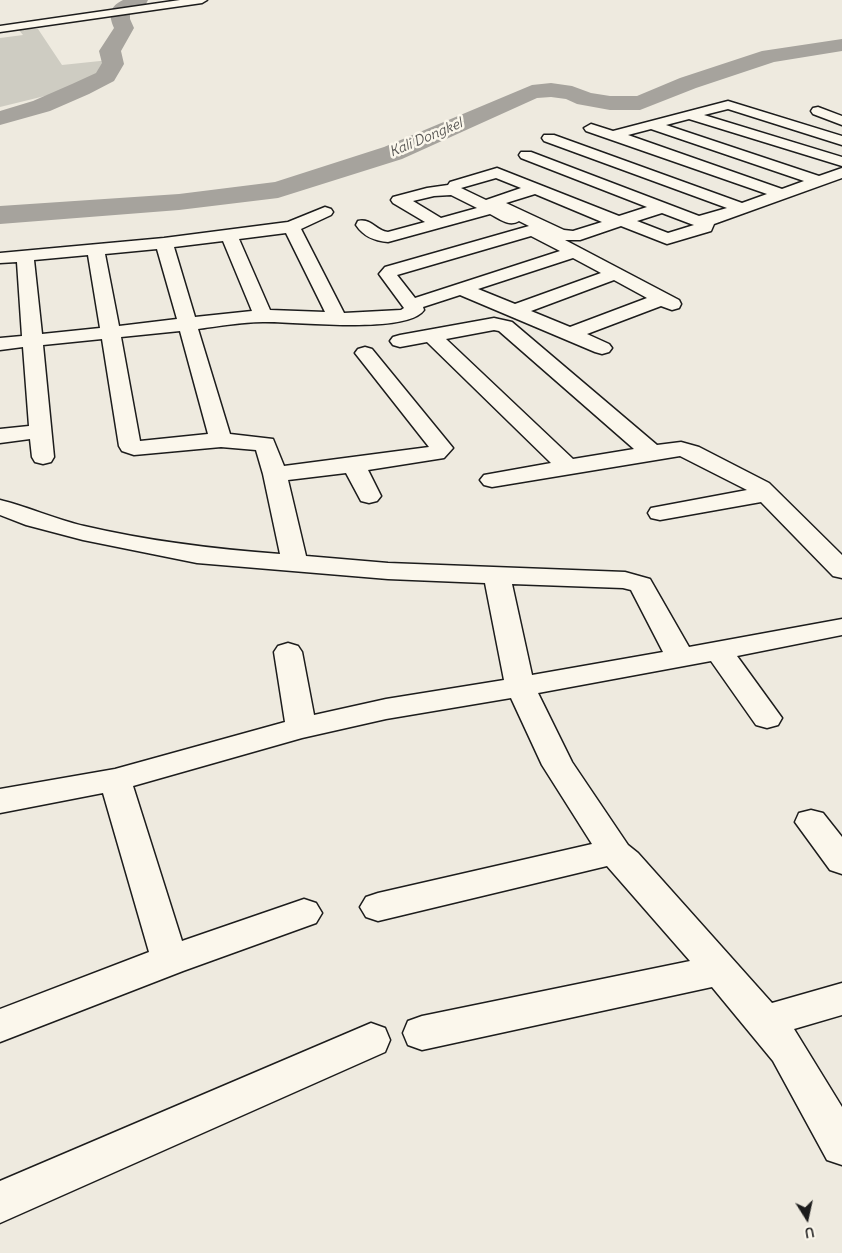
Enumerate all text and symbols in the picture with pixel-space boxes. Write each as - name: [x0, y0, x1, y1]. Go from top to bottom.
- water label: Kali Dongkel: [387, 115, 465, 161]
- north arrow: [782, 1193, 832, 1243]
- text: U: [803, 1223, 816, 1242]

